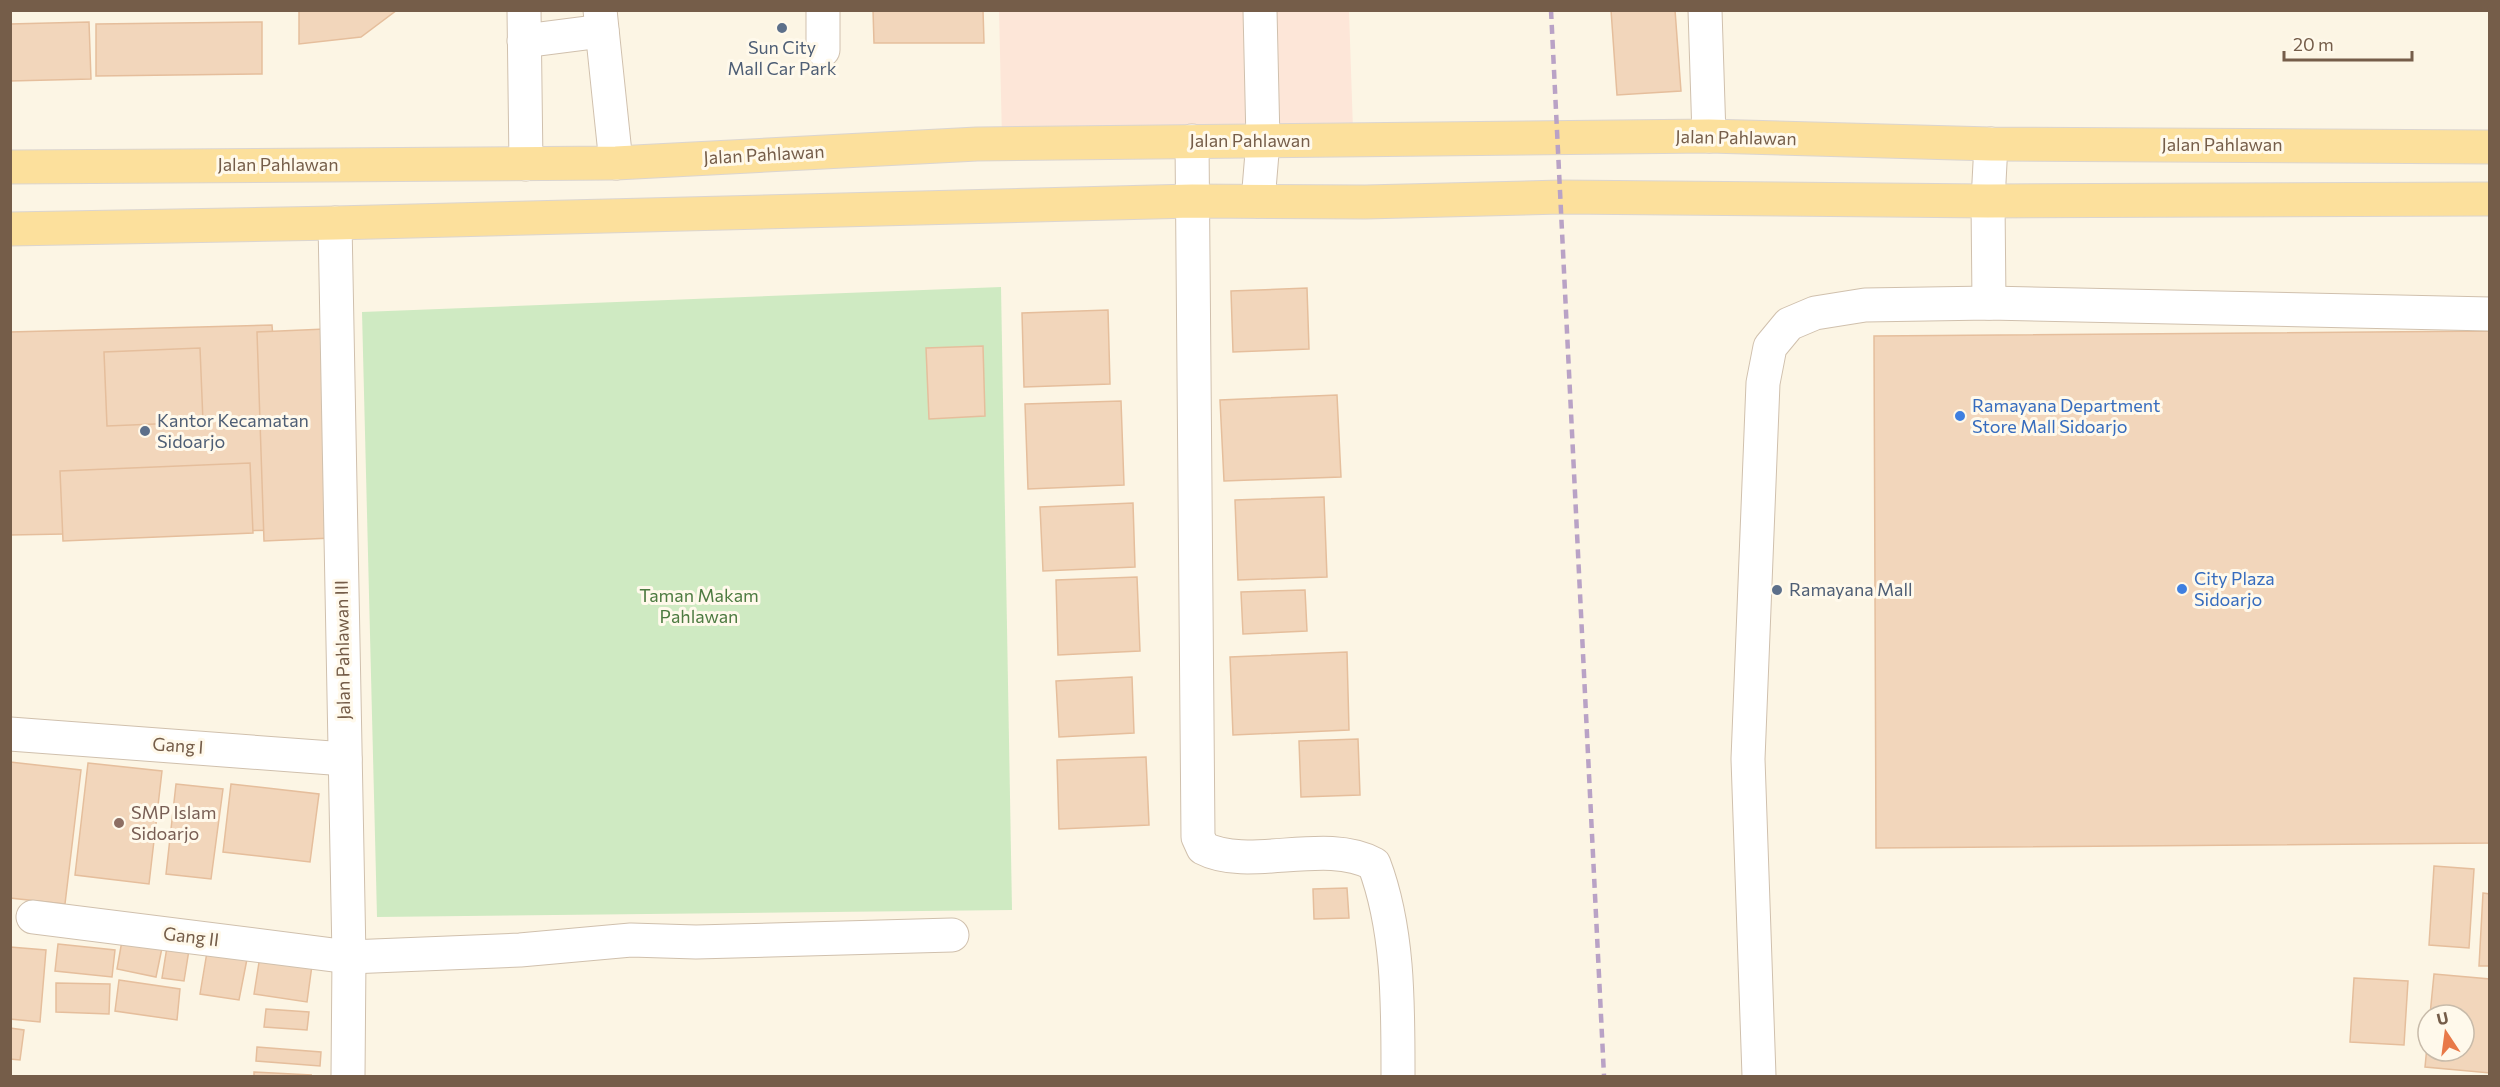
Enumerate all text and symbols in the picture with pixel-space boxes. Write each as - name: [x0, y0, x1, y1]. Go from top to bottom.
- marker: Sun City Mall Car Park: [775, 21, 789, 35]
- scale bar: [2284, 24, 2412, 62]
- text: 20 m: [2293, 33, 2334, 55]
- place label: Sun City Mall Car Park: [727, 36, 837, 79]
- street label: Jalan Pahlawan: [1675, 125, 1797, 149]
- street label: Jalan Pahlawan: [1189, 129, 1311, 151]
- street label: Jalan Pahlawan: [2161, 133, 2283, 155]
- street label: Jalan Pahlawan: [703, 140, 825, 168]
- street label: Jalan Pahlawan: [217, 153, 339, 175]
- place label: Ramayana Department Store Mall Sidoarjo: [1972, 394, 2160, 437]
- place label: Kantor Kecamatan Sidoarjo: [157, 409, 309, 452]
- marker: Ramayana Department Store Mall Sidoarjo: [1953, 409, 1967, 423]
- marker: Kantor Kecamatan Sidoarjo: [138, 424, 152, 438]
- place label: City Plaza Sidoarjo: [2194, 567, 2275, 610]
- place label: Ramayana Mall: [1789, 578, 1913, 600]
- street label: Jalan Pahlawan III: [330, 580, 354, 720]
- marker: City Plaza Sidoarjo: [2175, 582, 2189, 596]
- marker: Ramayana Mall: [1770, 583, 1784, 597]
- park label: Taman Makam Pahlawan: [639, 584, 759, 627]
- street label: Gang I: [152, 732, 204, 758]
- place label: SMP Islam Sidoarjo: [131, 801, 216, 844]
- marker: SMP Islam Sidoarjo: [112, 816, 126, 830]
- street label: Gang II: [162, 922, 220, 950]
- north arrow: [2416, 1003, 2476, 1063]
- text: U: [2435, 1007, 2450, 1028]

